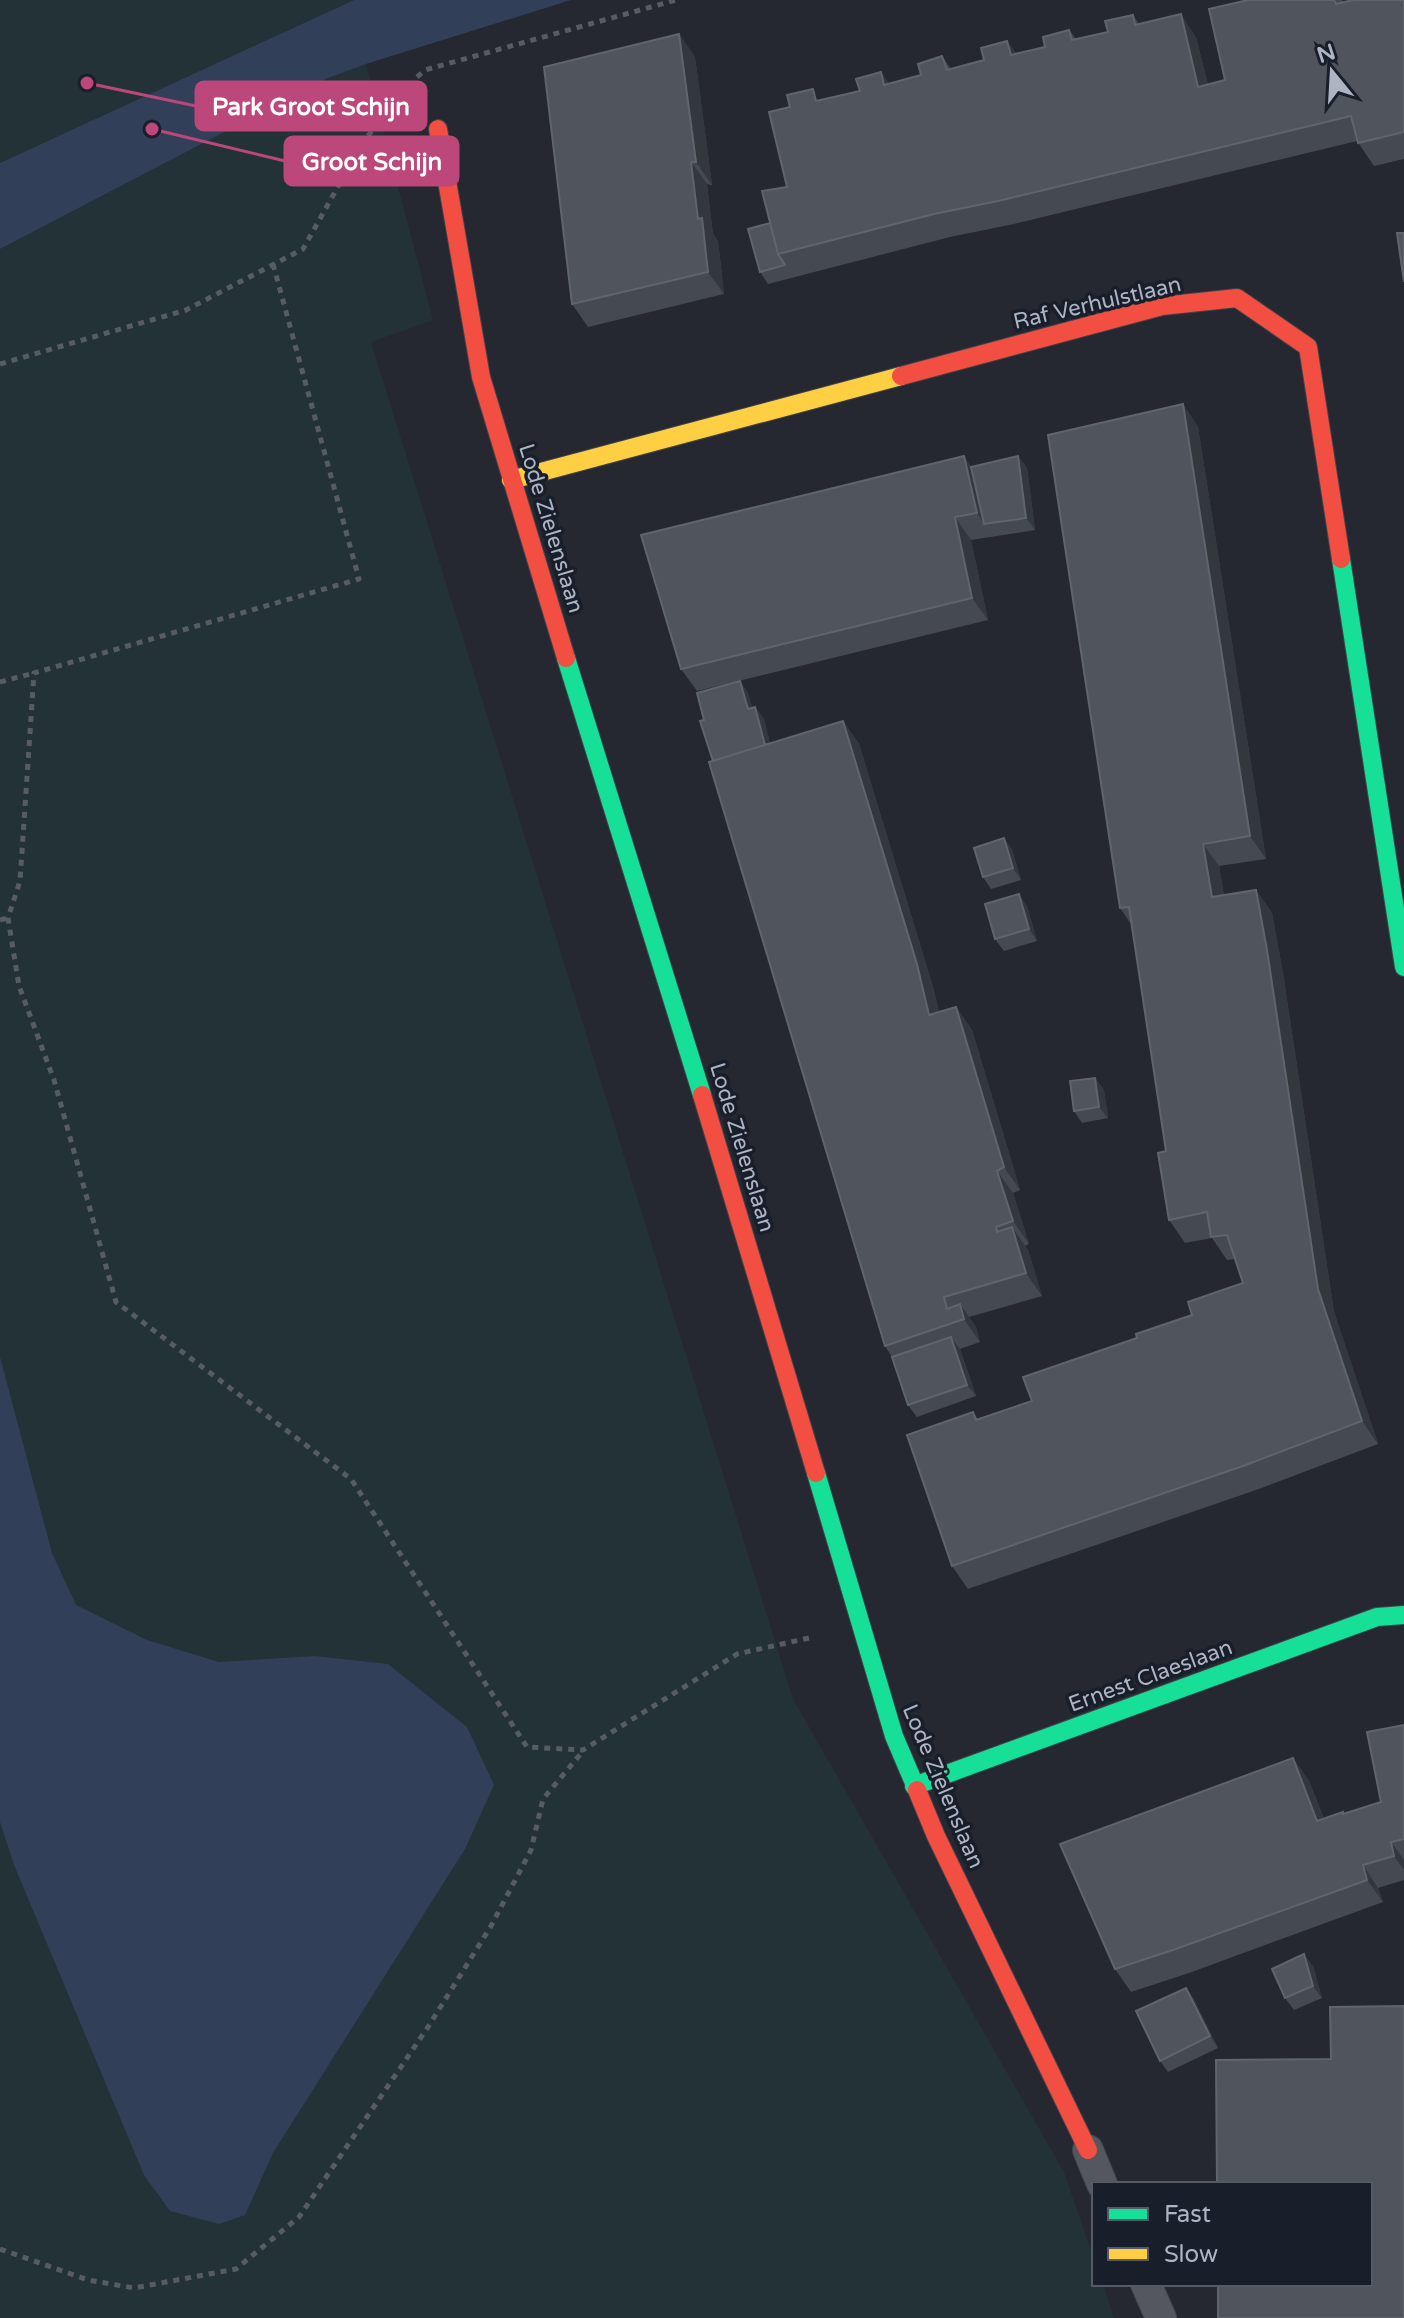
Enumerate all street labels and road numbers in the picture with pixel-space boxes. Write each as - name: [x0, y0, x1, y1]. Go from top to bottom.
- street label: Raf Verhulstlaan: [1011, 271, 1184, 335]
- street label: Lode Zielenslaan: [513, 441, 589, 616]
- street label: Lode Zielenslaan: [704, 1060, 780, 1235]
- street label: Ernest Claeslaan: [1065, 1634, 1236, 1718]
- street label: Lode Zielenslaan: [897, 1701, 989, 1872]

